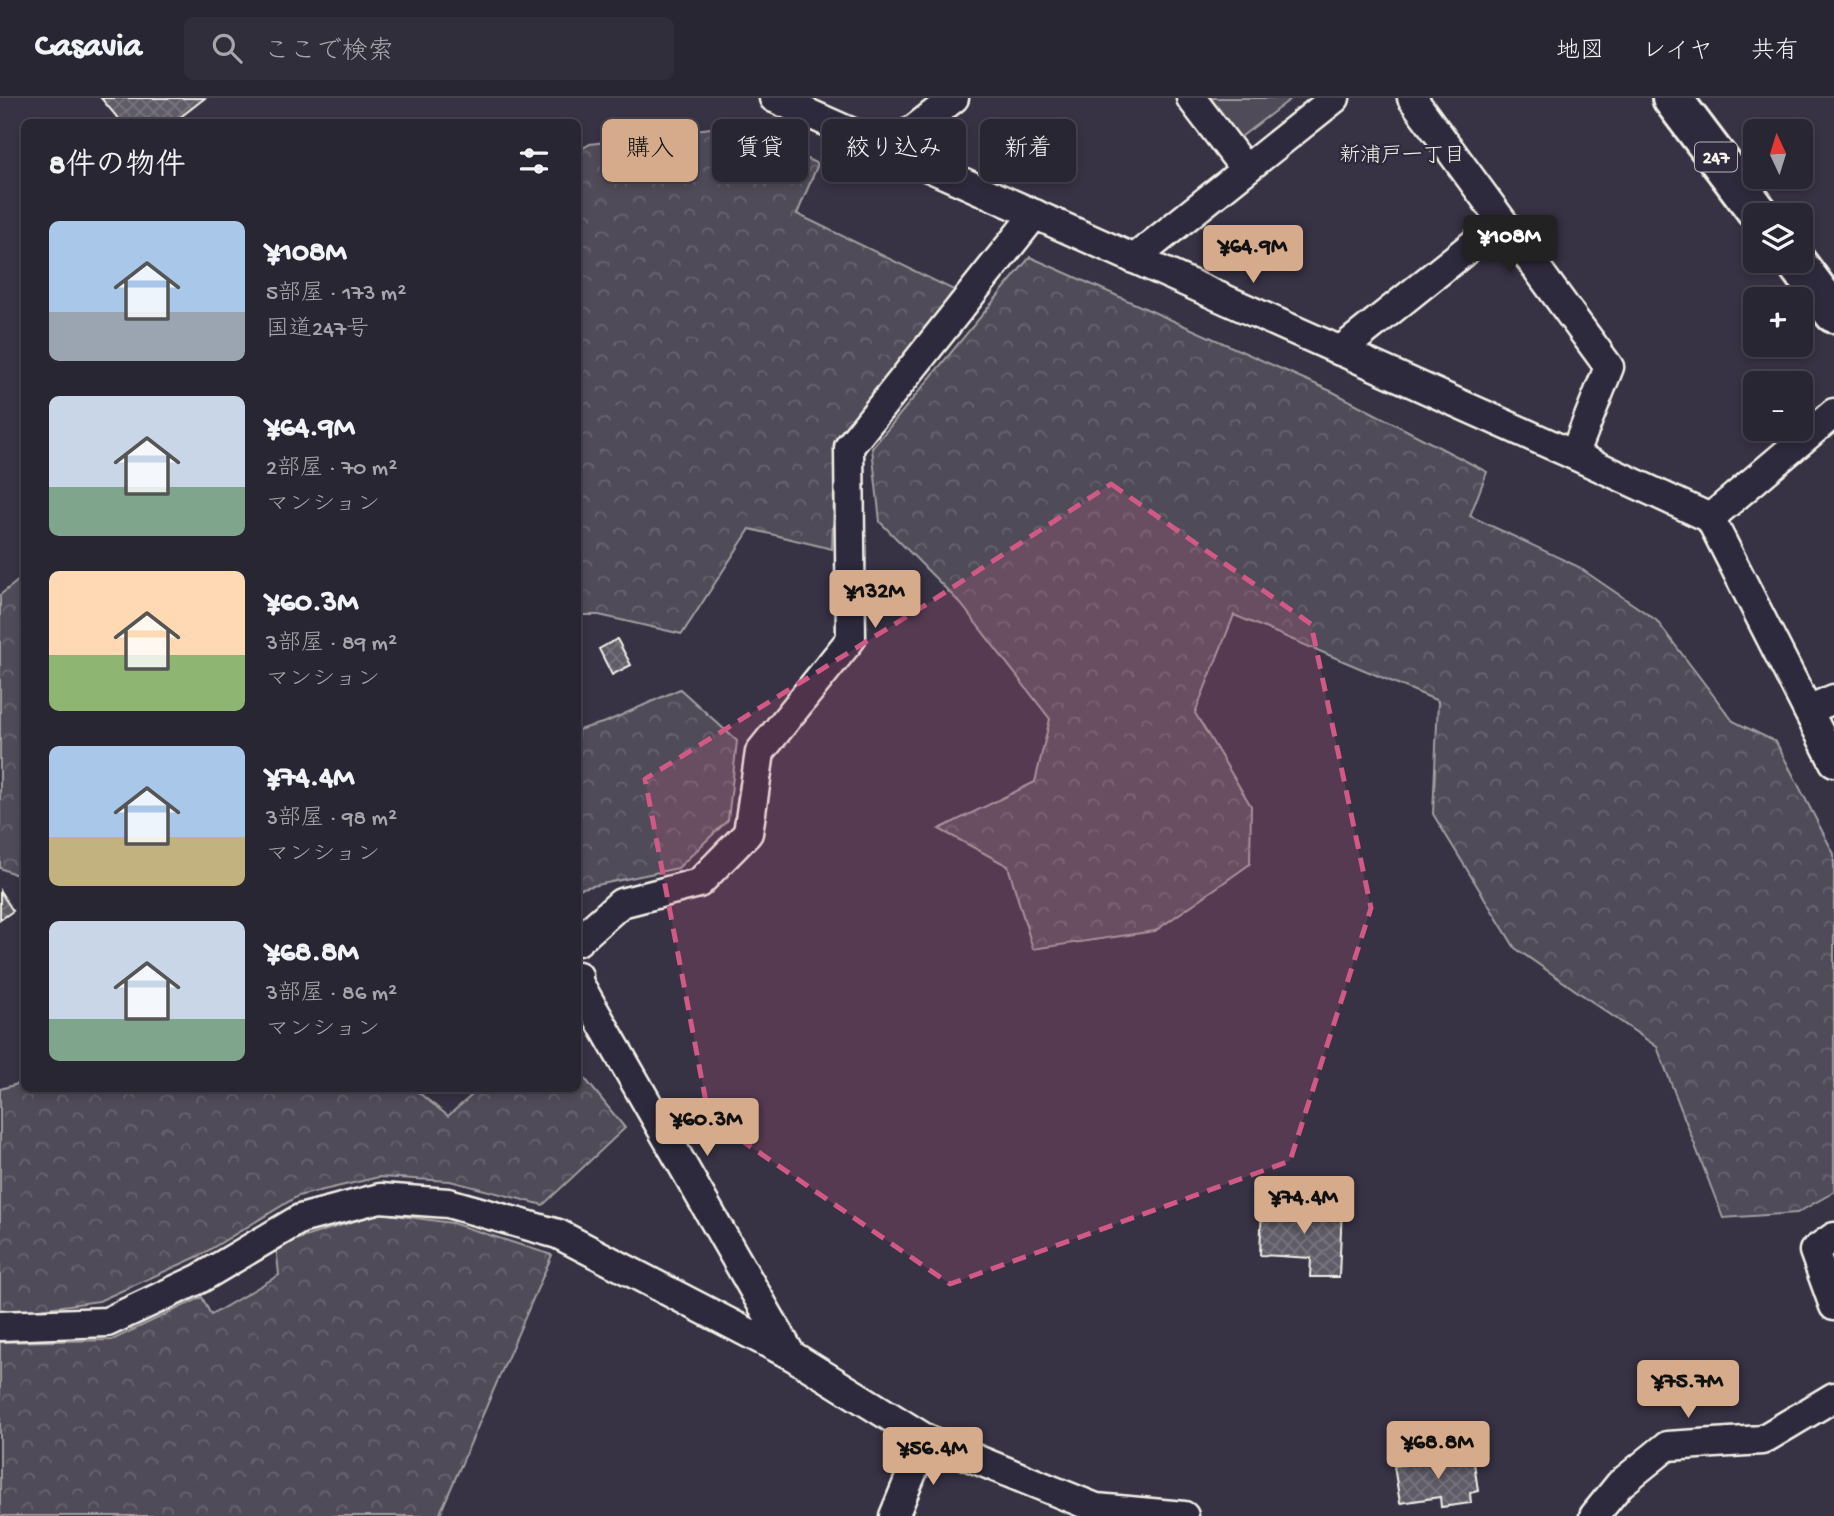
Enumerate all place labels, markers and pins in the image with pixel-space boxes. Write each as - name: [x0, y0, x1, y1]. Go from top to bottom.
- pin: ¥108M: [1461, 216, 1559, 275]
- pin: ¥64.9M: [1196, 226, 1310, 285]
- pin: ¥132M: [826, 570, 924, 630]
- pin: ¥60.3M: [650, 1098, 764, 1158]
- pin: ¥74.4M: [1247, 1176, 1361, 1236]
- pin: ¥75.7M: [1631, 1360, 1745, 1420]
- pin: ¥68.8M: [1381, 1422, 1495, 1481]
- pin: ¥56.4M: [876, 1428, 990, 1487]

